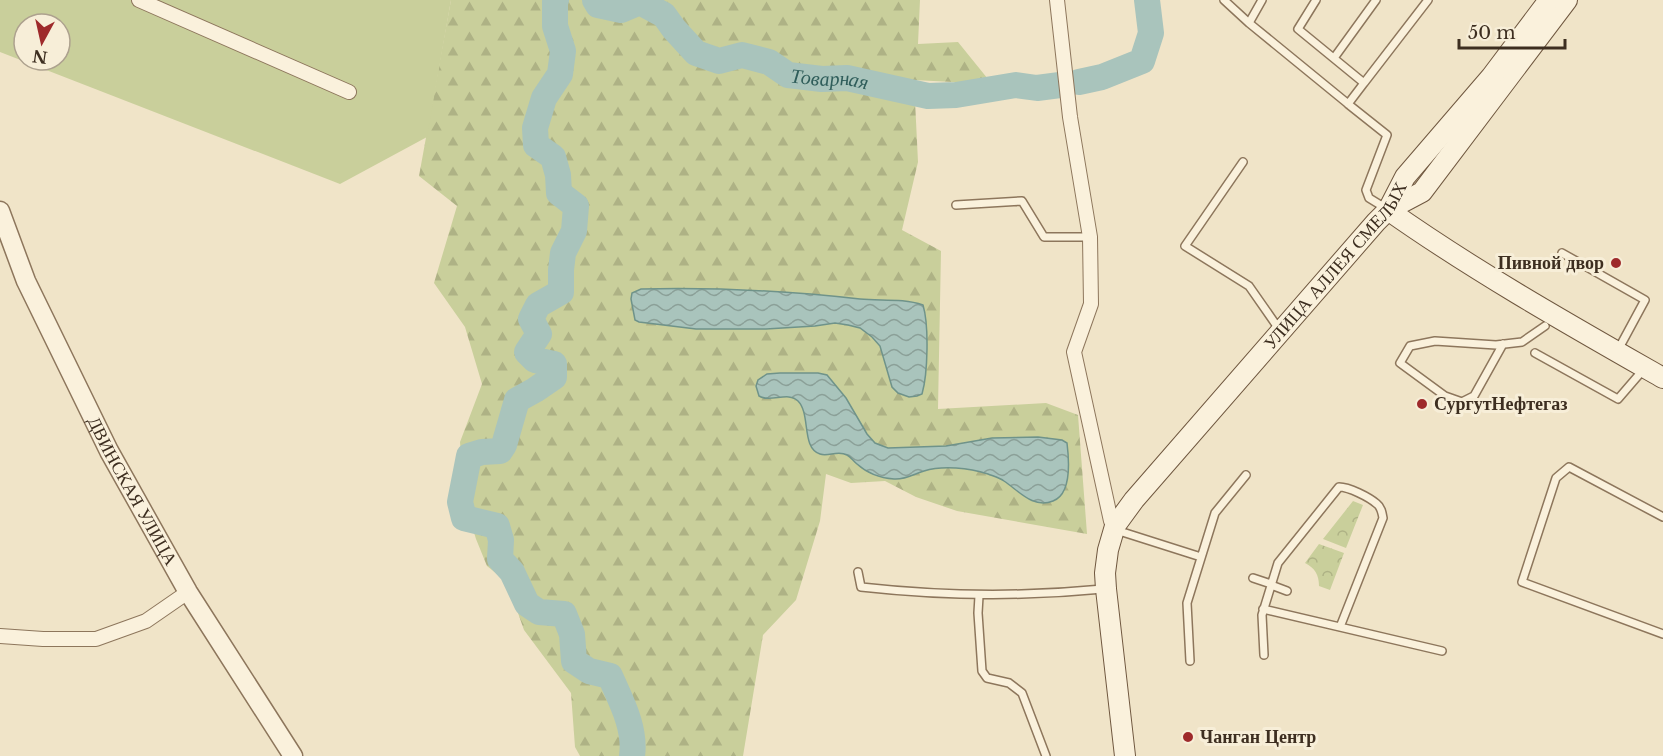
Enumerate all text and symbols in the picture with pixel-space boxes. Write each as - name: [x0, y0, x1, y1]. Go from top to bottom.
- north arrow: [12, 12, 72, 72]
- scale bar: [1459, 12, 1566, 50]
- text: 50 m: [1468, 22, 1516, 44]
- text: N: [31, 46, 49, 68]
- water label: Товарная: [789, 63, 871, 94]
- street label: УЛИЦА АЛЛЕЯ СМЕЛЫХ: [1259, 178, 1412, 354]
- place label: Пивной двор: [1498, 252, 1604, 274]
- marker: Пивной двор: [1609, 256, 1623, 270]
- place label: СургутНефтегаз: [1434, 393, 1567, 415]
- marker: СургутНефтегаз: [1415, 397, 1429, 411]
- street label: ДВИНСКАЯ УЛИЦА: [83, 413, 182, 569]
- place label: Чанган Центр: [1200, 726, 1316, 748]
- marker: Чанган Центр: [1181, 730, 1195, 744]

